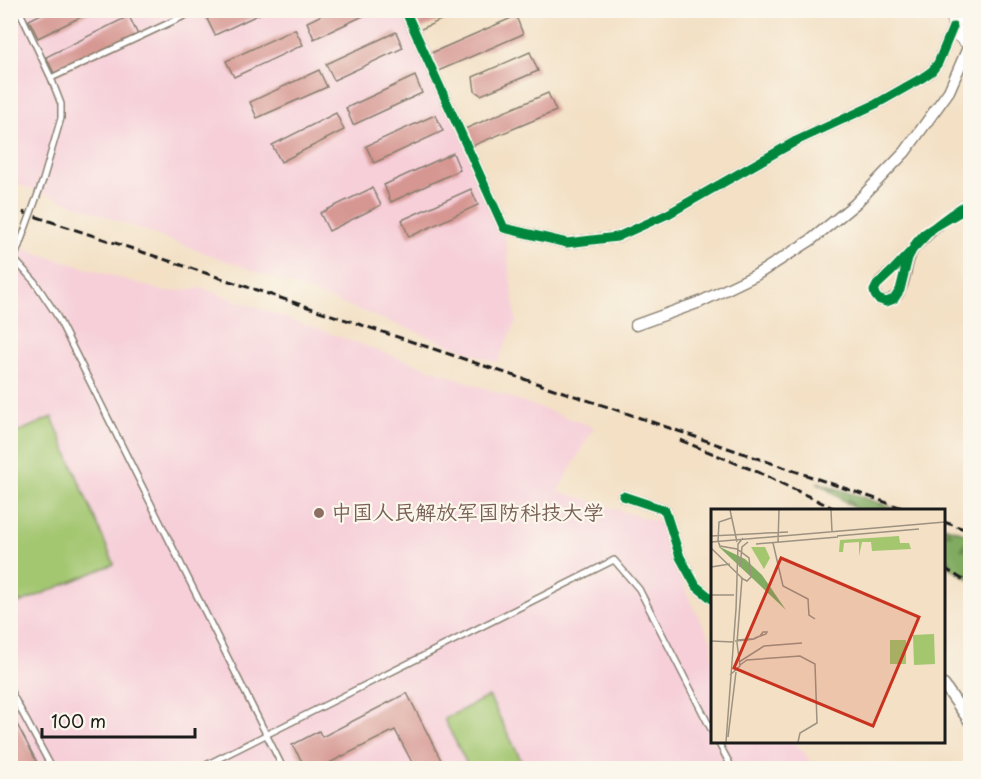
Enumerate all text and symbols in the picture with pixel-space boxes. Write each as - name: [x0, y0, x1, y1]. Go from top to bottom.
- place label: 中国人民解放军国防科技大学: [331, 495, 604, 527]
- marker: 中国人民解放军国防科技大学: [312, 506, 326, 520]
- inset map: [711, 509, 945, 743]
- scale bar: [42, 701, 195, 739]
- text: 100 m: [51, 707, 106, 734]

